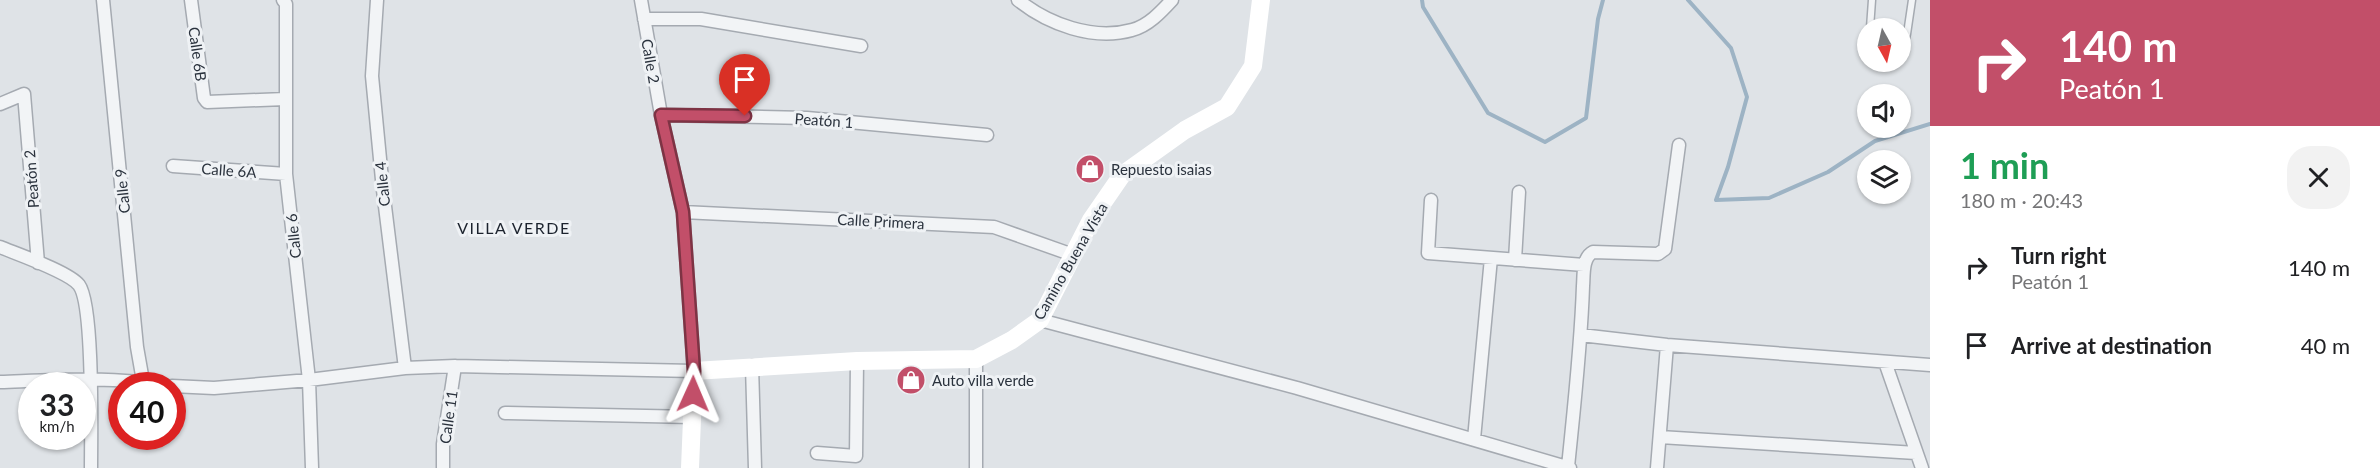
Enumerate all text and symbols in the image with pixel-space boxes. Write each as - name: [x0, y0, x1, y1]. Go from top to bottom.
- north arrow: [1857, 18, 1911, 72]
- map controls: [1857, 18, 1911, 204]
- text: 140 m: [2059, 21, 2177, 71]
- icon: right: [1960, 24, 2038, 102]
- street label: Calle 6B: [185, 26, 211, 82]
- street label: Calle 2: [638, 37, 664, 85]
- pin: [719, 54, 770, 116]
- icon: arrive: [728, 63, 761, 96]
- text: Peatón 1: [2059, 72, 2165, 105]
- button: sound: [1857, 84, 1911, 138]
- street label: Peatón 1: [794, 109, 854, 131]
- text: 1 min: [1960, 143, 2049, 187]
- button: close: [2287, 146, 2350, 209]
- street label: Peatón 2: [20, 149, 42, 209]
- button: layers: [1857, 150, 1911, 204]
- shop icon: Repuesto isaias: [1074, 153, 1106, 185]
- street label: Calle 6A: [201, 159, 258, 181]
- street label: Calle 4: [371, 160, 393, 207]
- place label: Repuesto isaias: [1111, 160, 1212, 178]
- street label: Calle 9: [111, 168, 133, 214]
- text: 180 m · 20:43: [1960, 188, 2083, 212]
- street label: Camino Buena Vista: [1029, 199, 1111, 323]
- street label: Calle Primera: [837, 210, 925, 232]
- street label: Calle 6: [282, 212, 304, 259]
- district label: VILLA VERDE: [457, 218, 571, 237]
- text: Turn right: [2011, 242, 2106, 269]
- icon: right: [1960, 251, 1993, 284]
- text: 140 m: [2288, 254, 2350, 281]
- text: Peatón 1: [2011, 269, 2089, 293]
- icon: arrive: [1960, 329, 1993, 362]
- text: Arrive at destination: [2011, 332, 2212, 359]
- text: 40 m: [2301, 332, 2350, 359]
- position arrow: [661, 362, 725, 426]
- shop icon: Auto villa verde: [895, 364, 927, 396]
- place label: Auto villa verde: [932, 371, 1034, 389]
- speed limit sign: 40: [108, 372, 186, 450]
- text: 33: [40, 386, 74, 422]
- street label: Calle 11: [435, 389, 461, 445]
- text: km/h: [39, 417, 75, 435]

